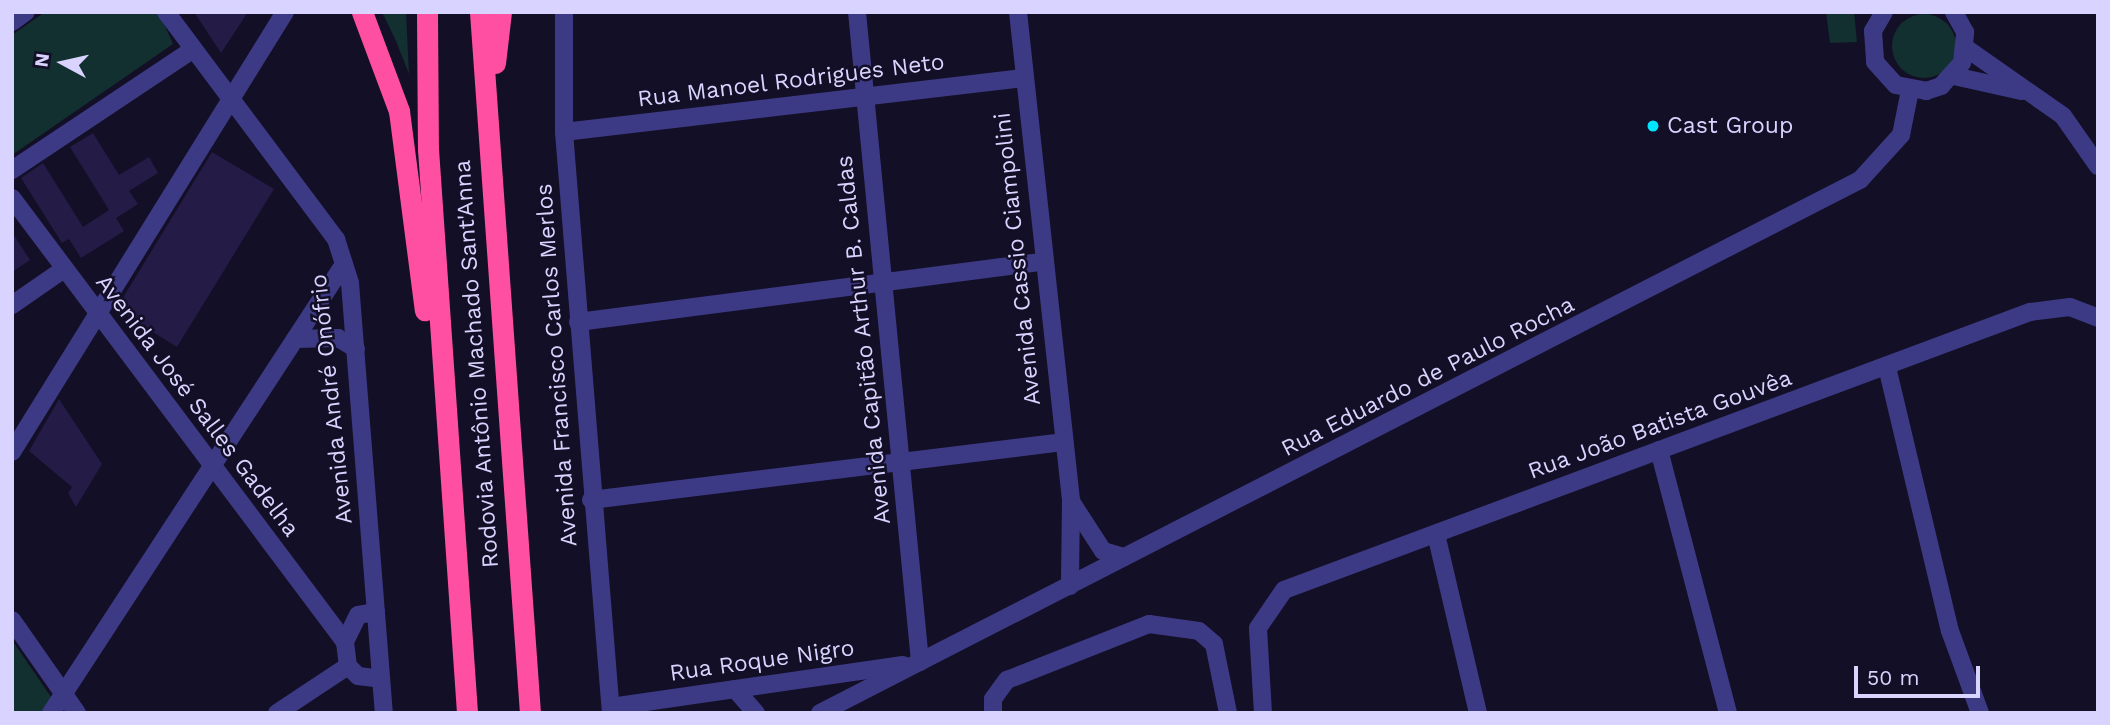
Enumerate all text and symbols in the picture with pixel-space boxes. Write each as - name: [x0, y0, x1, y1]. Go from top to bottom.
- north arrow: [28, 28, 98, 98]
- street label: Rua Manoel Rodrigues Neto: [635, 48, 947, 114]
- text: N: [29, 51, 54, 69]
- street label: Avenida Cassio Ciampolini: [989, 111, 1047, 407]
- place label: Cast Group: [1667, 112, 1793, 140]
- marker: Cast Group: [1645, 118, 1661, 134]
- street label: Avenida Capitão Arthur B. Caldas: [831, 153, 897, 527]
- street label: Rodovia Antônio Machado Sant'Anna: [449, 158, 505, 570]
- street label: Avenida Francisco Carlos Merlos: [531, 182, 583, 548]
- street label: Avenida José Salles Gadelha: [89, 269, 305, 543]
- street label: Avenida André Onófrio: [305, 272, 359, 526]
- street label: Rua Eduardo de Paulo Rocha: [1277, 291, 1579, 463]
- street label: Rua João Batista Gouvêa: [1524, 364, 1796, 486]
- street label: Rua Roque Nigro: [668, 634, 856, 688]
- scale bar: [1858, 652, 1984, 696]
- text: 50 m: [1867, 665, 1919, 690]

